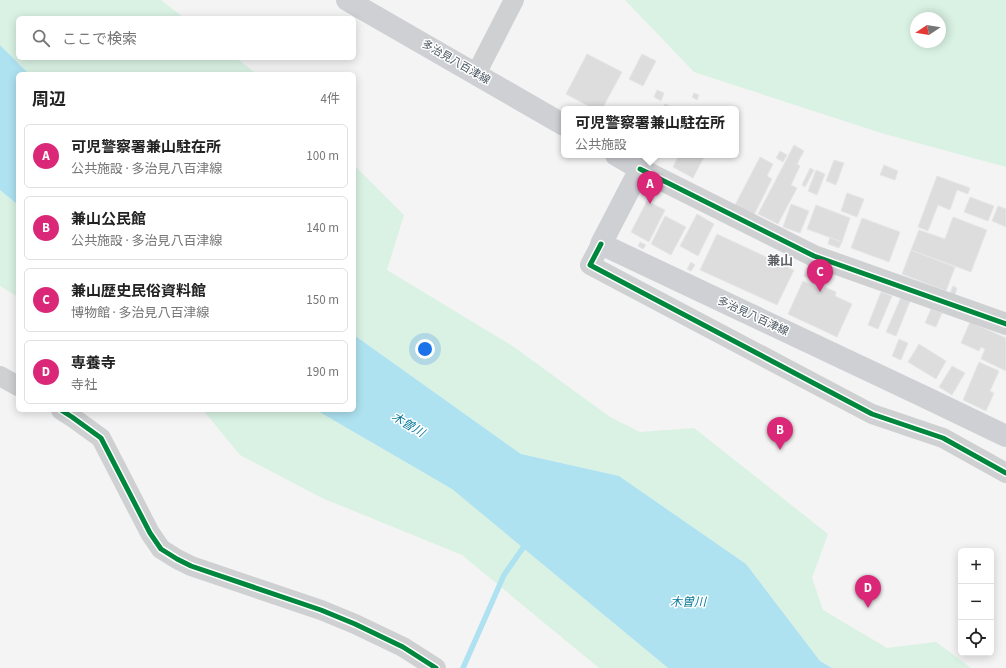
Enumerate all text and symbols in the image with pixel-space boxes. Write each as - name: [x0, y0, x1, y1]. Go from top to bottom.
- north arrow: [910, 12, 946, 48]
- search box: [16, 16, 356, 60]
- icon: search: [30, 27, 52, 49]
- text: ここで検索: [62, 29, 137, 50]
- street label: 多治見八百津線: [419, 36, 493, 88]
- text: 周辺: [32, 88, 66, 112]
- text: 4件: [321, 90, 340, 108]
- popup: [561, 106, 739, 158]
- text: 可児警察署兼山駐在所: [575, 113, 725, 134]
- text: 公共施設: [575, 136, 627, 154]
- text: 可児警察署兼山駐在所: [71, 137, 221, 158]
- text: A: [42, 147, 50, 165]
- text: 100 m: [306, 147, 339, 165]
- text: 公共施設 · 多治見八百津線: [71, 160, 222, 178]
- pin: A: [637, 171, 663, 204]
- text: 兼山公民館: [71, 209, 146, 230]
- text: B: [42, 219, 50, 237]
- text: 140 m: [306, 219, 339, 237]
- text: 公共施設 · 多治見八百津線: [71, 232, 222, 250]
- district label: 兼山: [767, 252, 793, 270]
- pin: C: [807, 259, 833, 292]
- text: 兼山歴史民俗資料館: [71, 281, 206, 302]
- text: C: [42, 291, 50, 309]
- text: 150 m: [306, 291, 339, 309]
- street label: 多治見八百津線: [715, 293, 791, 339]
- text: 博物館 · 多治見八百津線: [71, 304, 209, 322]
- your location: [415, 339, 435, 359]
- text: 専養寺: [71, 353, 116, 374]
- text: D: [42, 363, 50, 381]
- text: 190 m: [306, 363, 339, 381]
- text: 寺社: [71, 376, 97, 394]
- water label: 木曽川: [388, 408, 430, 443]
- pin: B: [767, 417, 793, 450]
- map controls: [958, 548, 994, 656]
- button: +: [958, 548, 994, 584]
- pin: D: [855, 575, 881, 608]
- button: −: [958, 584, 994, 620]
- water label: 木曽川: [670, 594, 708, 611]
- button: locate: [958, 620, 994, 656]

